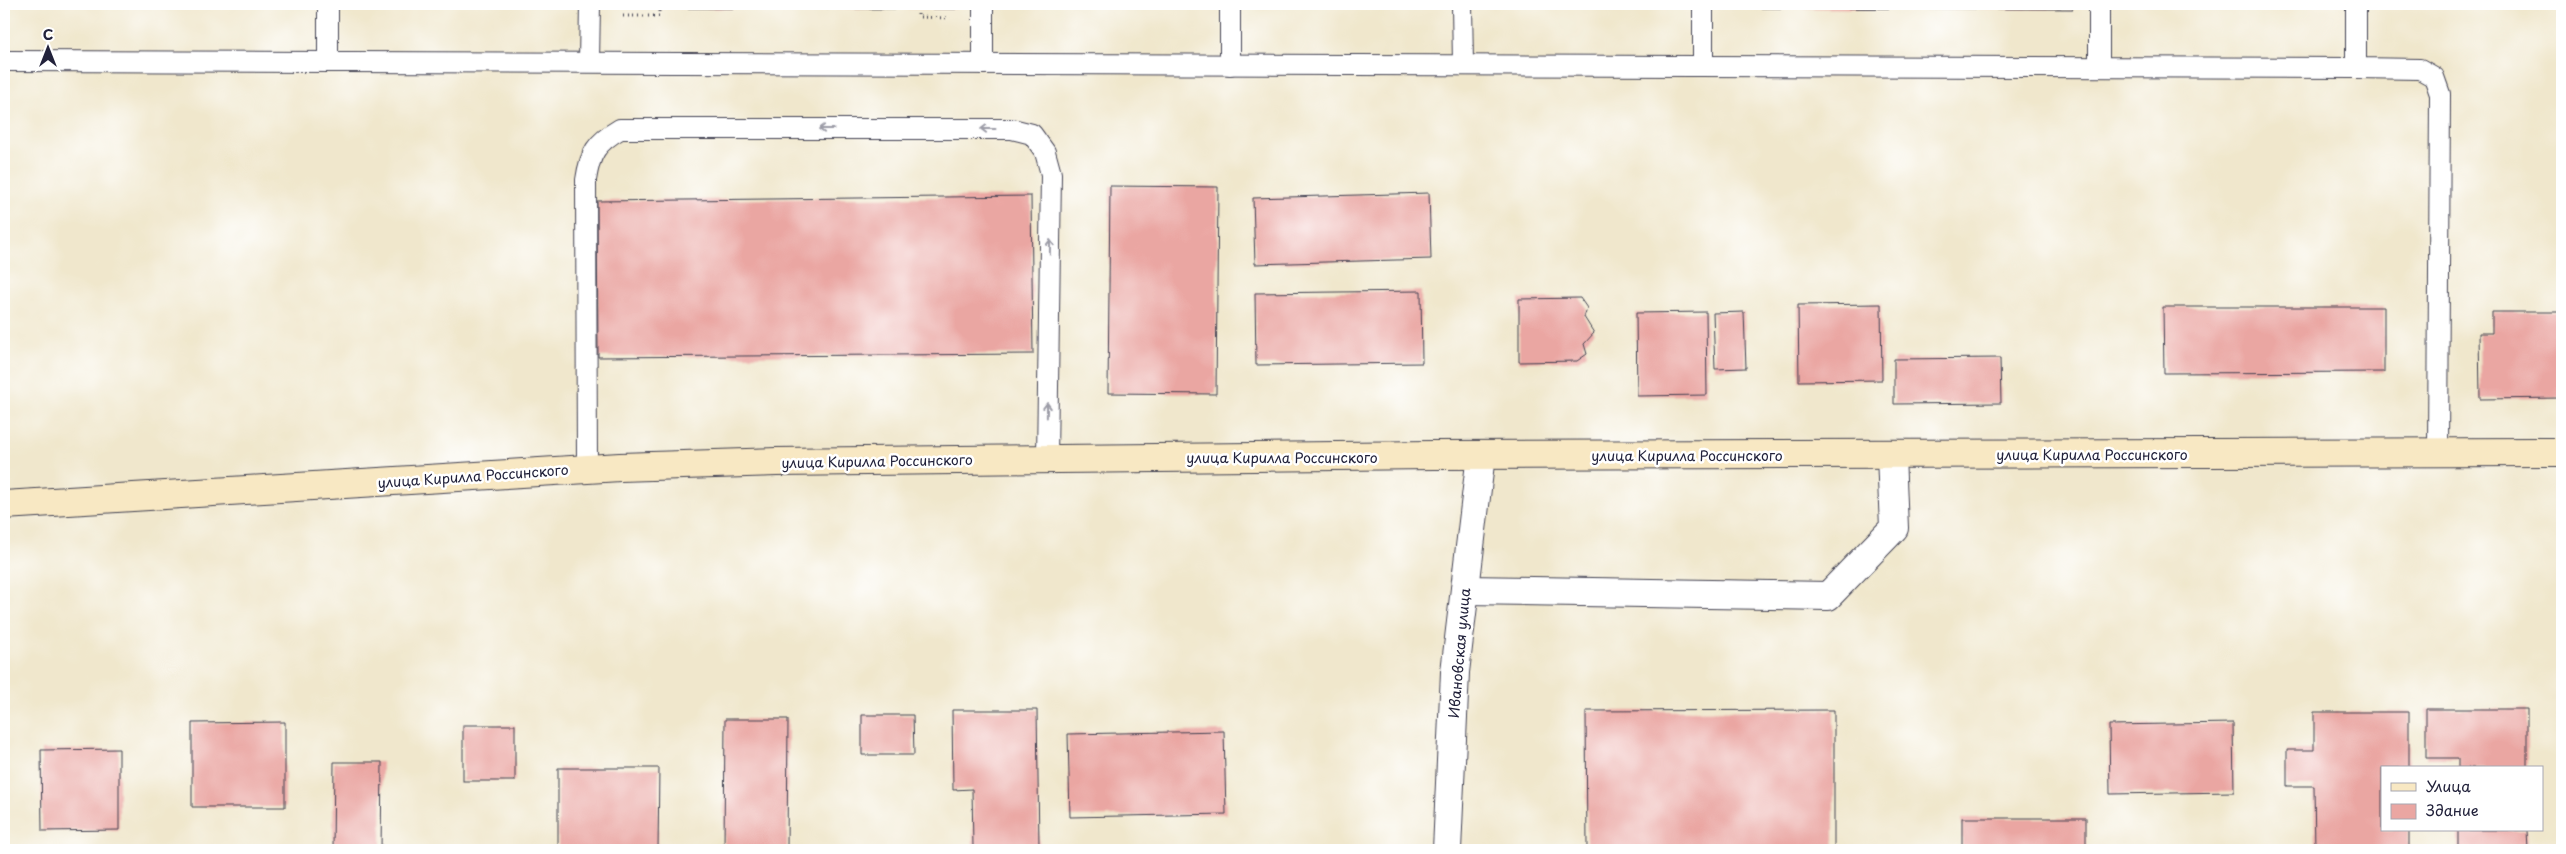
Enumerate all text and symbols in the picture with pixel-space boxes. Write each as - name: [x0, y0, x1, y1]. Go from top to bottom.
- north arrow: [22, 22, 72, 72]
- text: С: [43, 24, 53, 45]
- one-way arrow: [818, 124, 834, 134]
- one-way arrow: [980, 124, 996, 134]
- one-way arrow: [1045, 239, 1055, 256]
- one-way arrow: [1043, 402, 1052, 418]
- street label: улица Кирилла Россинского: [1996, 444, 2188, 465]
- street label: улица Кирилла Россинского: [1591, 445, 1783, 466]
- street label: улица Кирилла Россинского: [1186, 447, 1378, 468]
- street label: улица Кирилла Россинского: [781, 449, 973, 473]
- street label: улица Кирилла Россинского: [377, 459, 569, 493]
- street label: Ивановская улица: [1443, 587, 1475, 719]
- legend: [2381, 766, 2544, 832]
- text: Улица: [2426, 774, 2471, 797]
- text: Здание: [2426, 798, 2479, 821]

